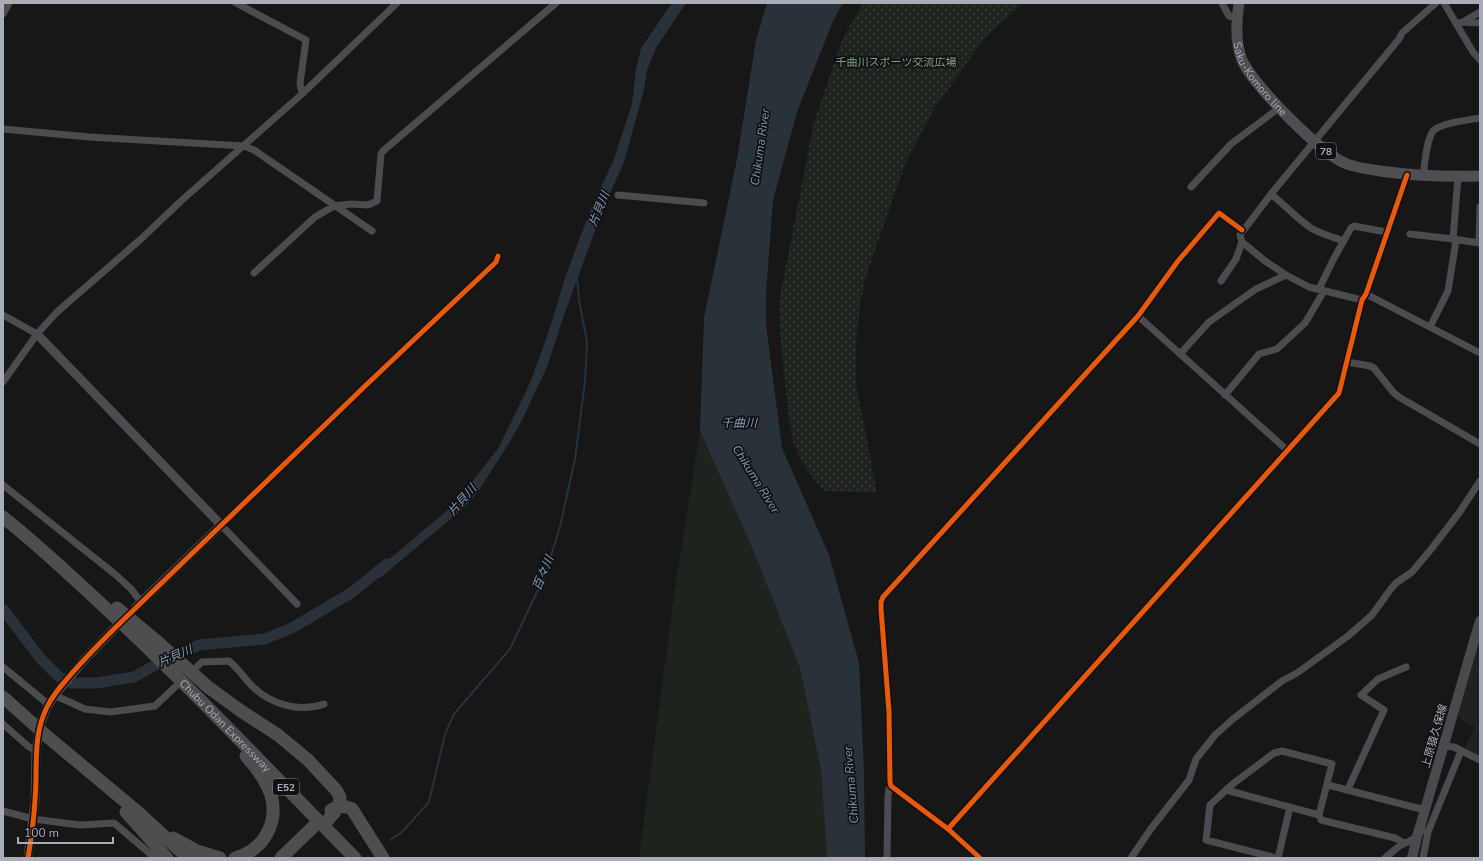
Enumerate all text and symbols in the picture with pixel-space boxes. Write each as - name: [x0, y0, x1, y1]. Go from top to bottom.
- street label: Saku-Komoro line: [1230, 41, 1290, 120]
- park label: 千曲川スポーツ交流広場: [836, 55, 956, 70]
- water label: Chikuma River: [747, 107, 773, 187]
- road number: 78: [1316, 143, 1336, 159]
- water label: 片貝川: [585, 187, 614, 229]
- water label: 千曲川: [721, 415, 759, 431]
- water label: Chikuma River: [729, 442, 784, 517]
- water label: 片貝川: [444, 480, 481, 519]
- water label: 百々川: [529, 551, 558, 593]
- water label: 片貝川: [155, 641, 197, 671]
- street label: Chubu Odan Expressway: [176, 676, 274, 776]
- street label: 上原猿久保線: [1418, 702, 1451, 770]
- water label: Chikuma River: [840, 745, 862, 824]
- road number: E52: [273, 779, 299, 795]
- scale bar: [18, 819, 113, 845]
- text: 100 m: [24, 825, 59, 841]

